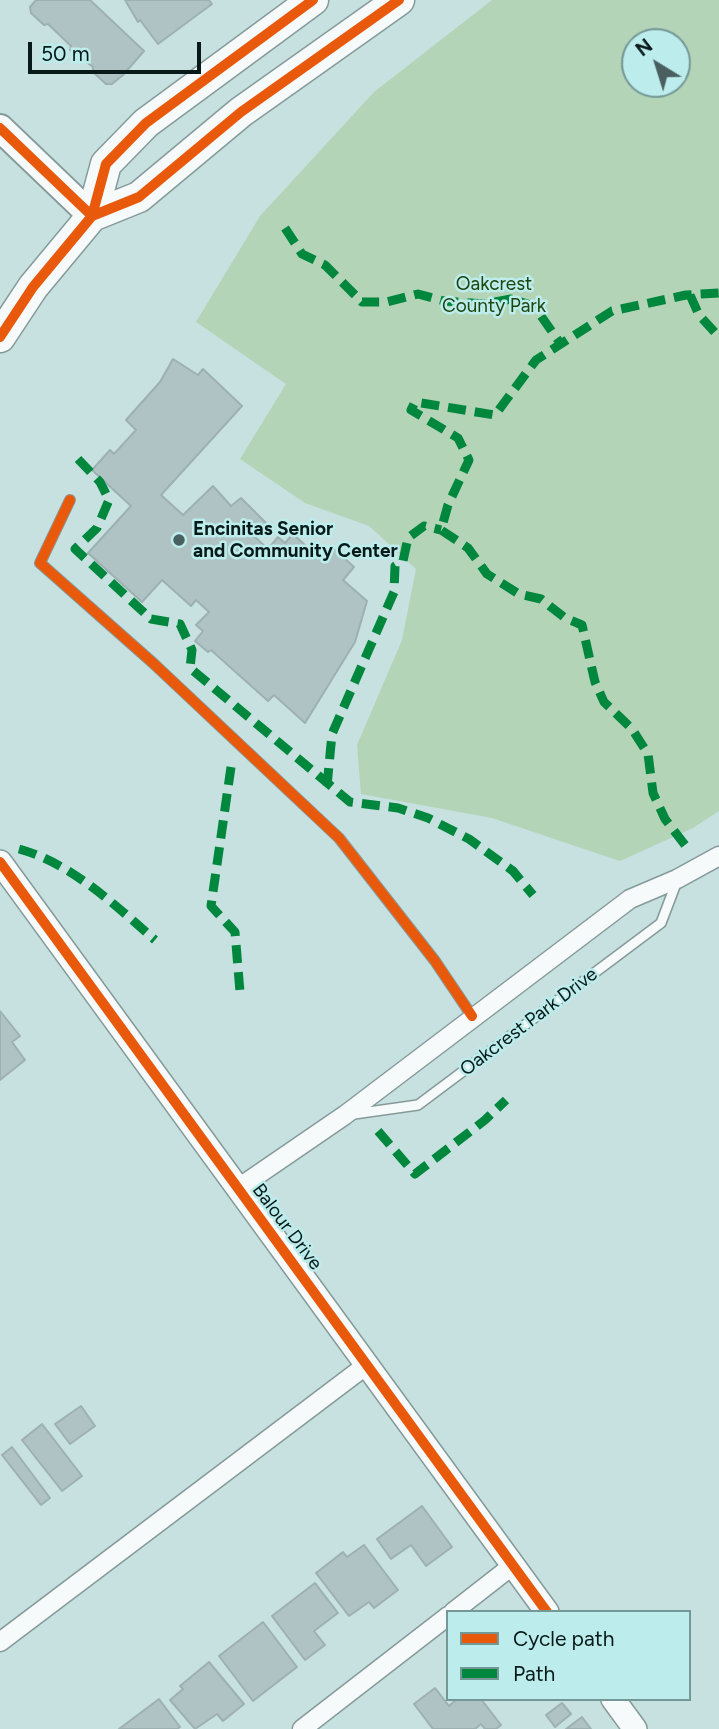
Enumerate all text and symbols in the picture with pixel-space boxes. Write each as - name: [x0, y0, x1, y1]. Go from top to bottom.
- scale bar: [32, 28, 205, 72]
- north arrow: [621, 28, 691, 98]
- text: N: [631, 34, 657, 61]
- text: 50 m: [41, 41, 90, 66]
- park label: Oakcrest County Park: [442, 273, 546, 317]
- place label: Encinitas Senior and Community Center: [193, 518, 398, 562]
- marker: Encinitas Senior and Community Center: [171, 532, 187, 548]
- street label: Oakcrest Park Drive: [456, 963, 602, 1081]
- street label: Balour Drive: [247, 1179, 327, 1275]
- legend: [446, 1610, 691, 1701]
- text: Cycle path: [513, 1626, 614, 1651]
- text: Path: [513, 1661, 555, 1686]

